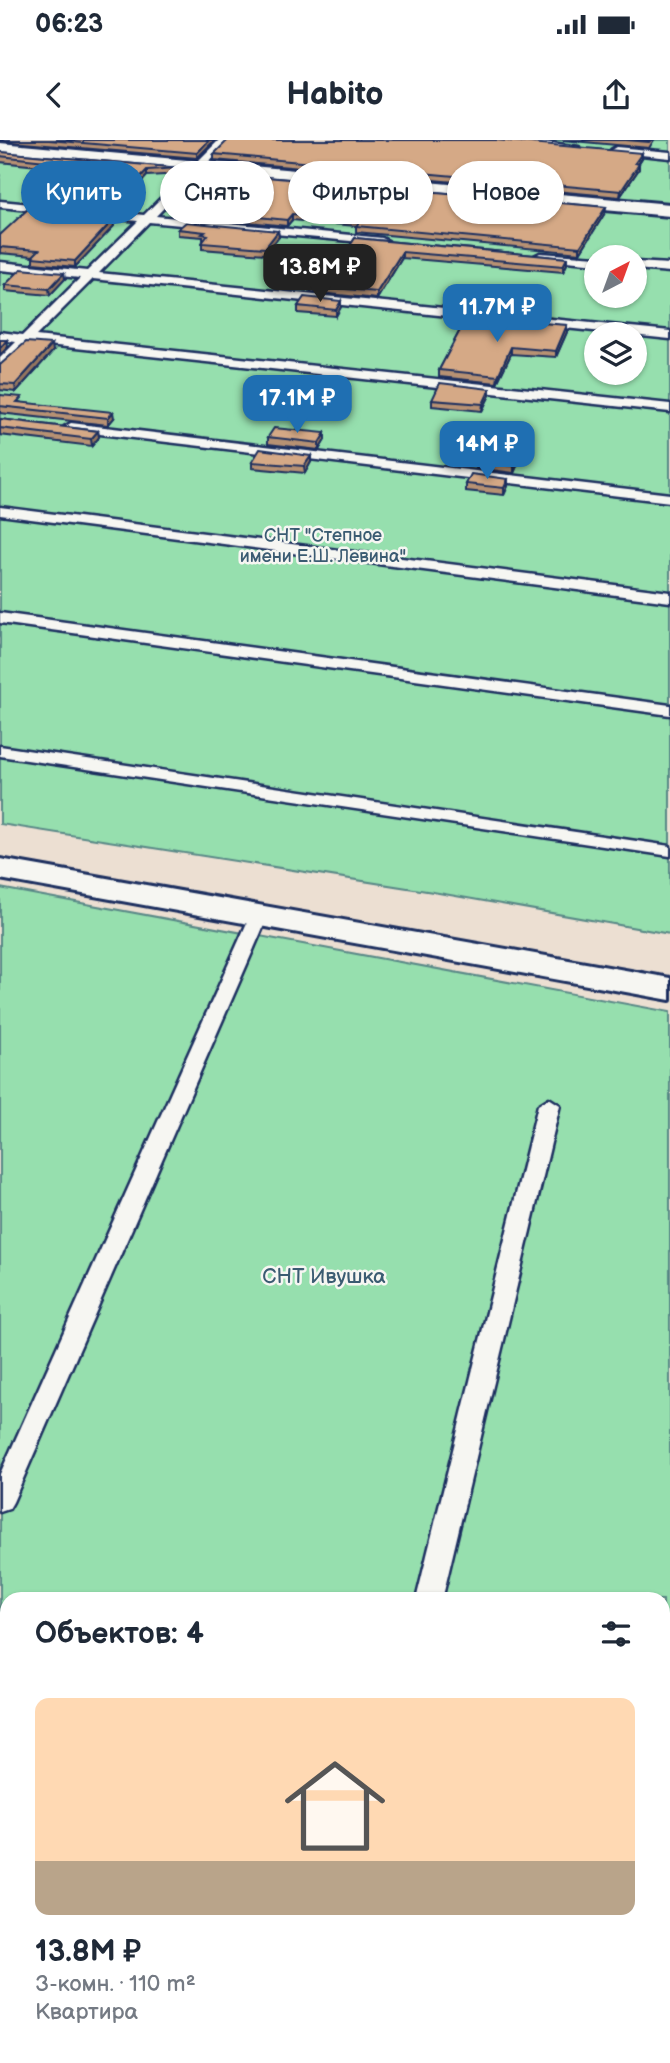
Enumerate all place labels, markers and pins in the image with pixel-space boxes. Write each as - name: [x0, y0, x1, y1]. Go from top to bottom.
- pin: 13.8M ₽: [255, 244, 385, 304]
- pin: 11.7M ₽: [432, 284, 562, 344]
- pin: 17.1M ₽: [232, 376, 362, 435]
- pin: 14M ₽: [438, 422, 536, 481]

